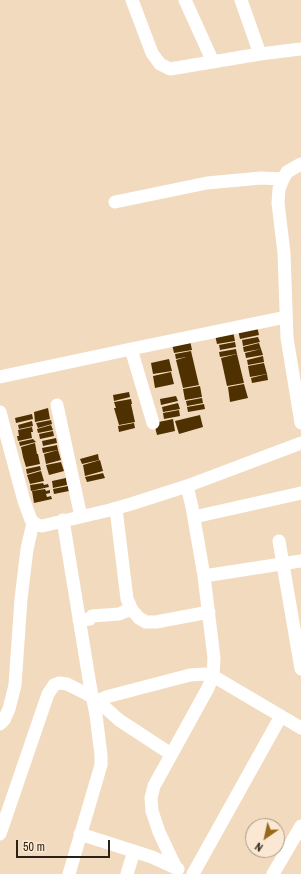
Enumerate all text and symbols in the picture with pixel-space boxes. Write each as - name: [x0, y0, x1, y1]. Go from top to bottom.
- north arrow: [245, 818, 285, 858]
- scale bar: [18, 832, 112, 858]
- text: 50 m: [23, 839, 45, 855]
- text: N: [252, 839, 265, 855]

